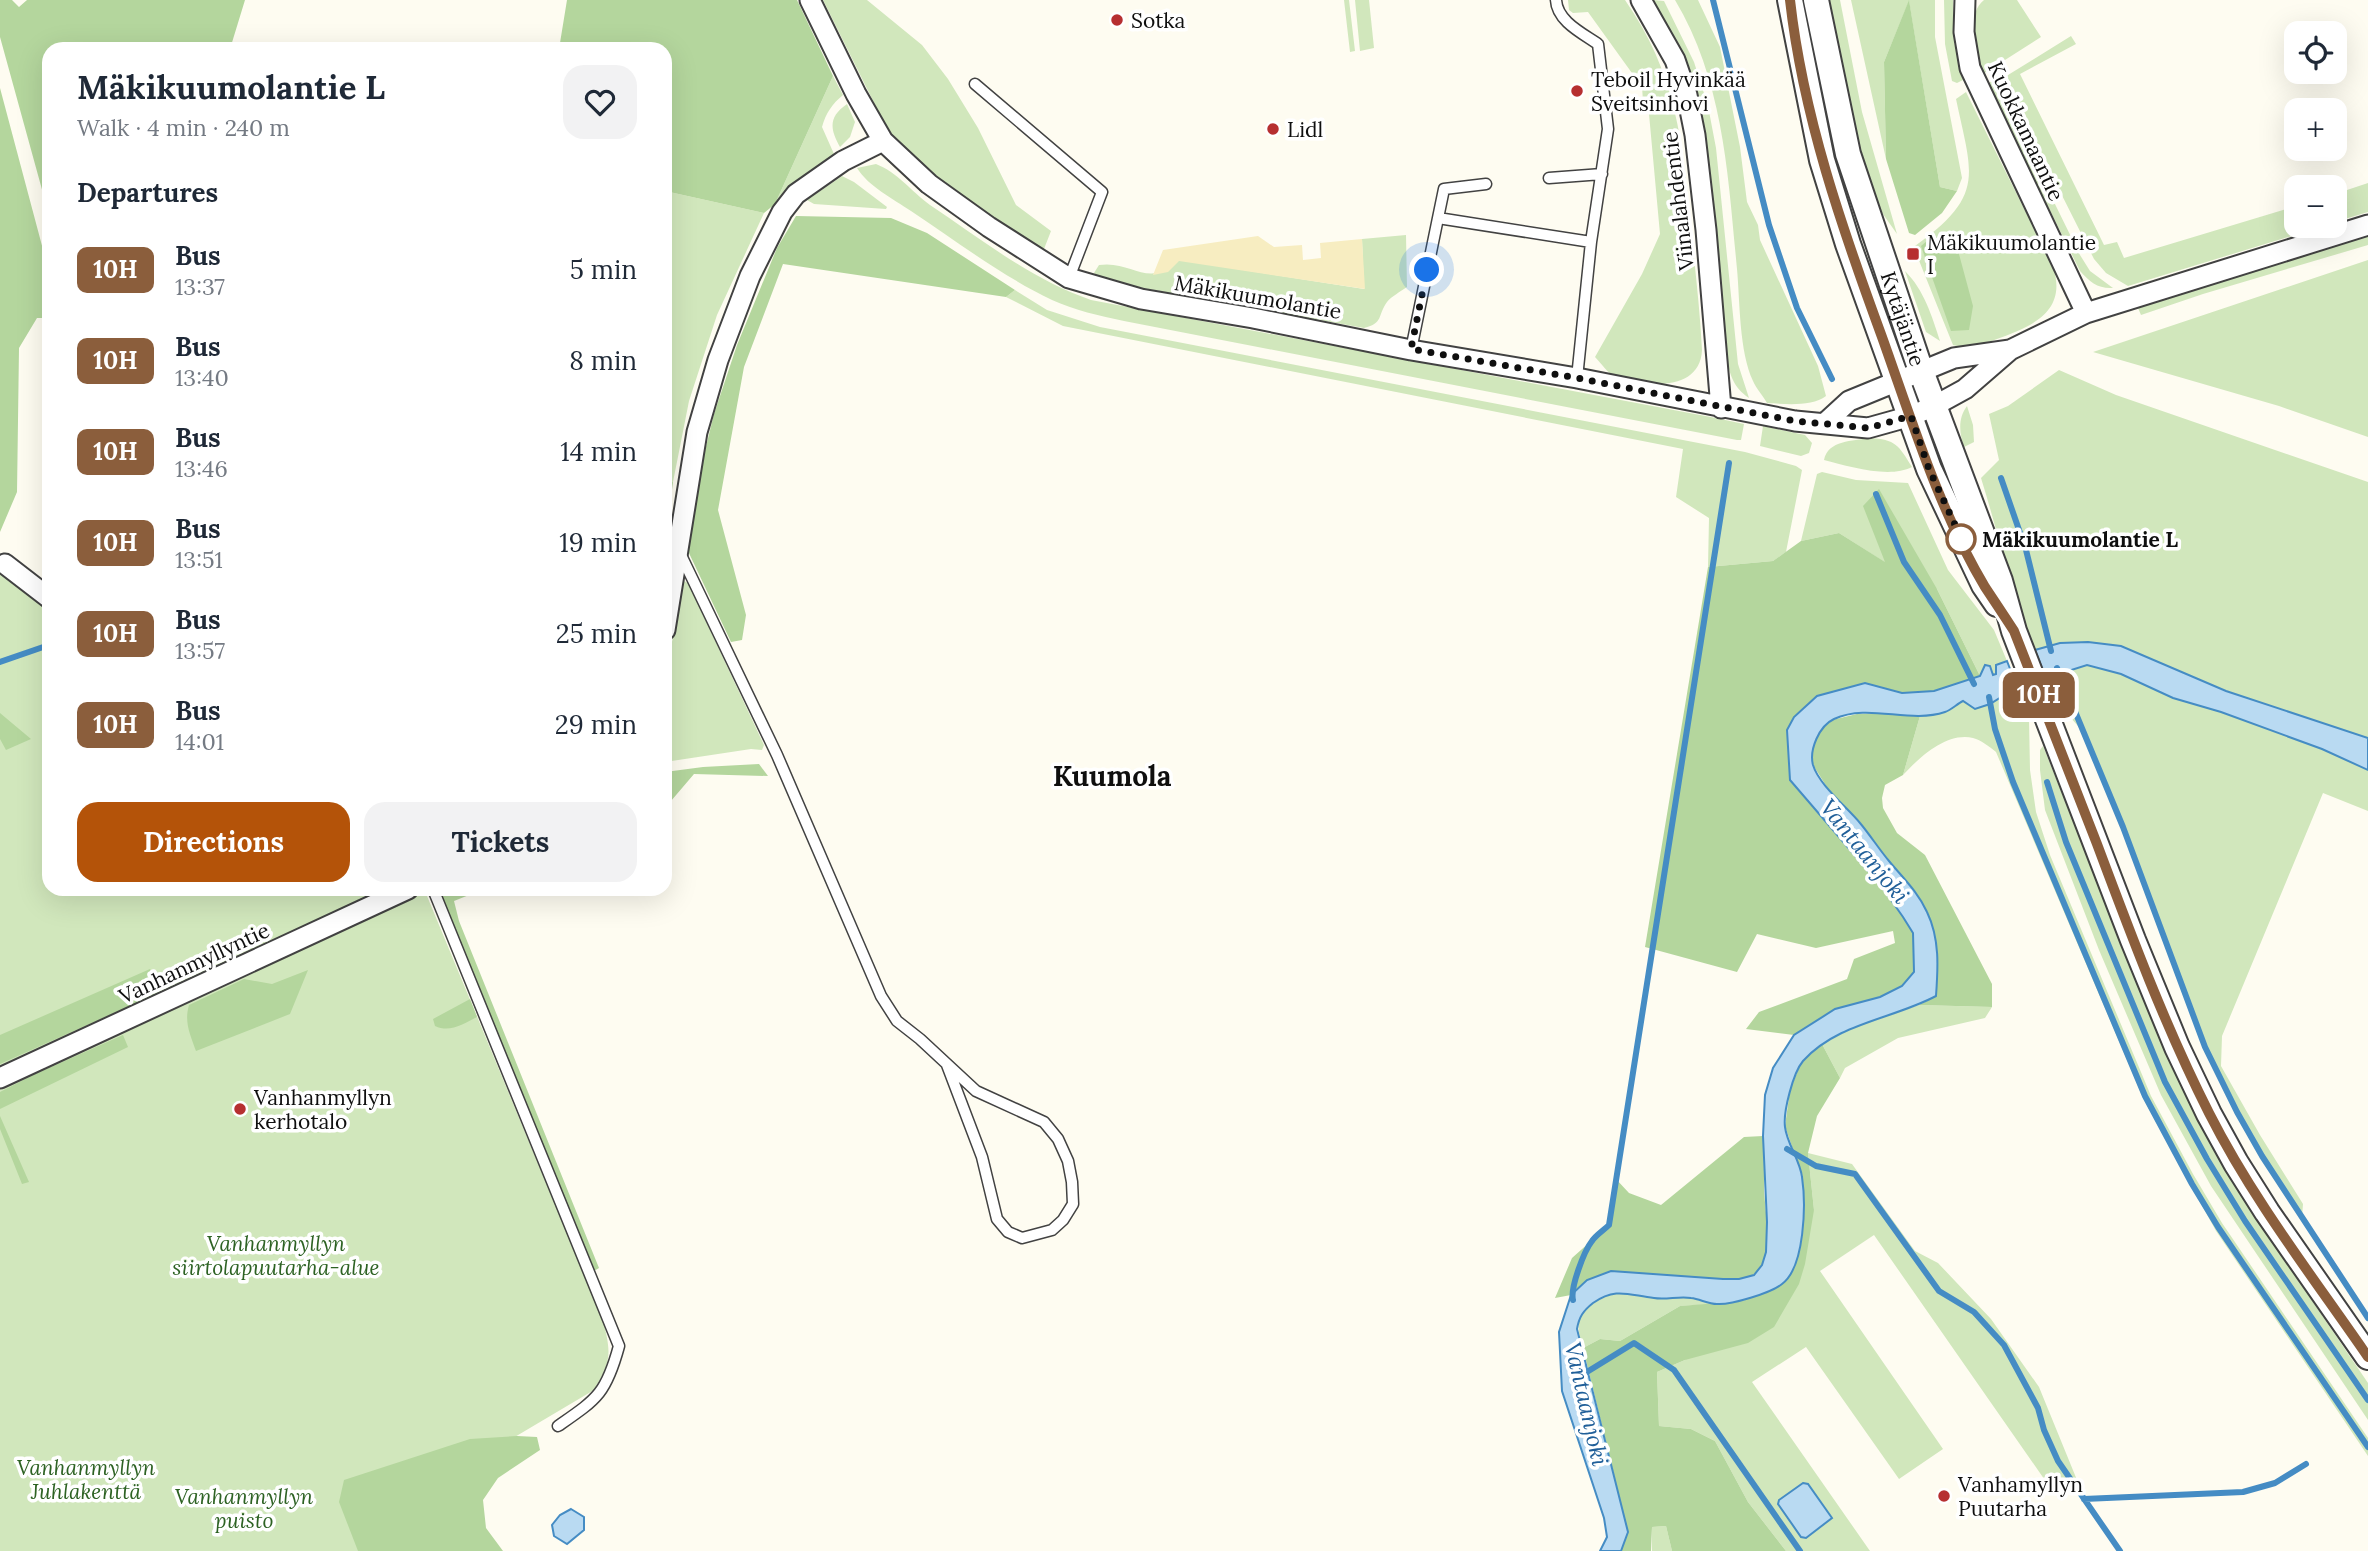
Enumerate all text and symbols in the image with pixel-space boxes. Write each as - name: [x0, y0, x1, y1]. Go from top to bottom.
- place label: Sotka: [1131, 7, 1186, 34]
- marker: Sotka: [1109, 12, 1125, 28]
- map controls: [2284, 21, 2347, 238]
- button: locate: [2284, 21, 2347, 84]
- street label: Kuokkamaantie: [1982, 57, 2070, 205]
- button: heart: [563, 65, 637, 139]
- text: Mäkikuumolantie L: [77, 66, 385, 108]
- place label: Teboil Hyvinkää Sveitsinhovi: [1591, 66, 1746, 117]
- marker: Teboil Hyvinkää Sveitsinhovi: [1569, 83, 1585, 99]
- button: +: [2284, 98, 2347, 161]
- text: Walk · 4 min · 240 m: [77, 113, 290, 142]
- place label: Lidl: [1287, 116, 1323, 143]
- marker: Lidl: [1265, 121, 1281, 137]
- street label: Viinalahdentie: [1656, 130, 1700, 273]
- button: −: [2284, 175, 2347, 238]
- text: Departures: [77, 176, 218, 209]
- place label: Mäkikuumolantie I: [1927, 229, 2096, 280]
- text: Bus: [175, 239, 221, 272]
- marker: Mäkikuumolantie I: [1905, 246, 1921, 262]
- your location: [1409, 252, 1444, 287]
- text: 5 min: [570, 253, 637, 286]
- text: 10H: [93, 254, 138, 285]
- street label: Kytäjäntie: [1875, 268, 1932, 370]
- street label: Mäkikuumolantie: [1172, 269, 1344, 325]
- text: 13:37: [175, 272, 225, 301]
- text: Bus: [175, 330, 221, 363]
- text: 8 min: [569, 344, 637, 377]
- text: 10H: [93, 345, 138, 376]
- text: 13:40: [175, 363, 229, 392]
- text: Bus: [175, 421, 221, 454]
- text: 14 min: [560, 435, 637, 468]
- text: 10H: [93, 436, 138, 467]
- text: 13:46: [175, 454, 228, 483]
- text: Bus: [175, 512, 221, 545]
- marker: Mäkikuumolantie L: [1946, 524, 1976, 554]
- text: 19 min: [559, 526, 637, 559]
- place label: Mäkikuumolantie L: [1982, 526, 2178, 553]
- text: 10H: [93, 527, 138, 558]
- text: 13:51: [175, 545, 223, 574]
- text: Bus: [175, 603, 221, 636]
- text: 25 min: [556, 617, 637, 650]
- text: 10H: [93, 618, 138, 649]
- text: 13:57: [175, 636, 225, 665]
- line badge: 10H: [1999, 672, 2079, 718]
- text: 10H: [2017, 679, 2061, 710]
- text: Bus: [175, 694, 221, 727]
- text: 29 min: [555, 708, 637, 741]
- text: 10H: [93, 709, 138, 740]
- text: 14:01: [175, 727, 224, 756]
- district label: Kuumola: [1053, 758, 1172, 794]
- water label: Vantaanjoki: [1814, 793, 1916, 910]
- button: Directions: [77, 802, 350, 882]
- button: Tickets: [364, 802, 637, 882]
- street label: Vanhanmyllyntie: [114, 916, 274, 1010]
- place label: Vanhanmyllyn kerhotalo: [253, 1084, 392, 1135]
- marker: Vanhanmyllyn kerhotalo: [232, 1101, 248, 1117]
- park label: Vanhanmyllyn siirtolapuutarha-alue: [172, 1230, 380, 1281]
- water label: Vantaanjoki: [1559, 1339, 1615, 1469]
- park label: Vanhanmyllyn Juhlakenttä: [17, 1454, 155, 1505]
- place label: Vanhamyllyn Puutarha: [1957, 1471, 2083, 1522]
- park label: Vanhanmyllyn puisto: [175, 1483, 313, 1534]
- marker: Vanhamyllyn Puutarha: [1936, 1488, 1952, 1504]

